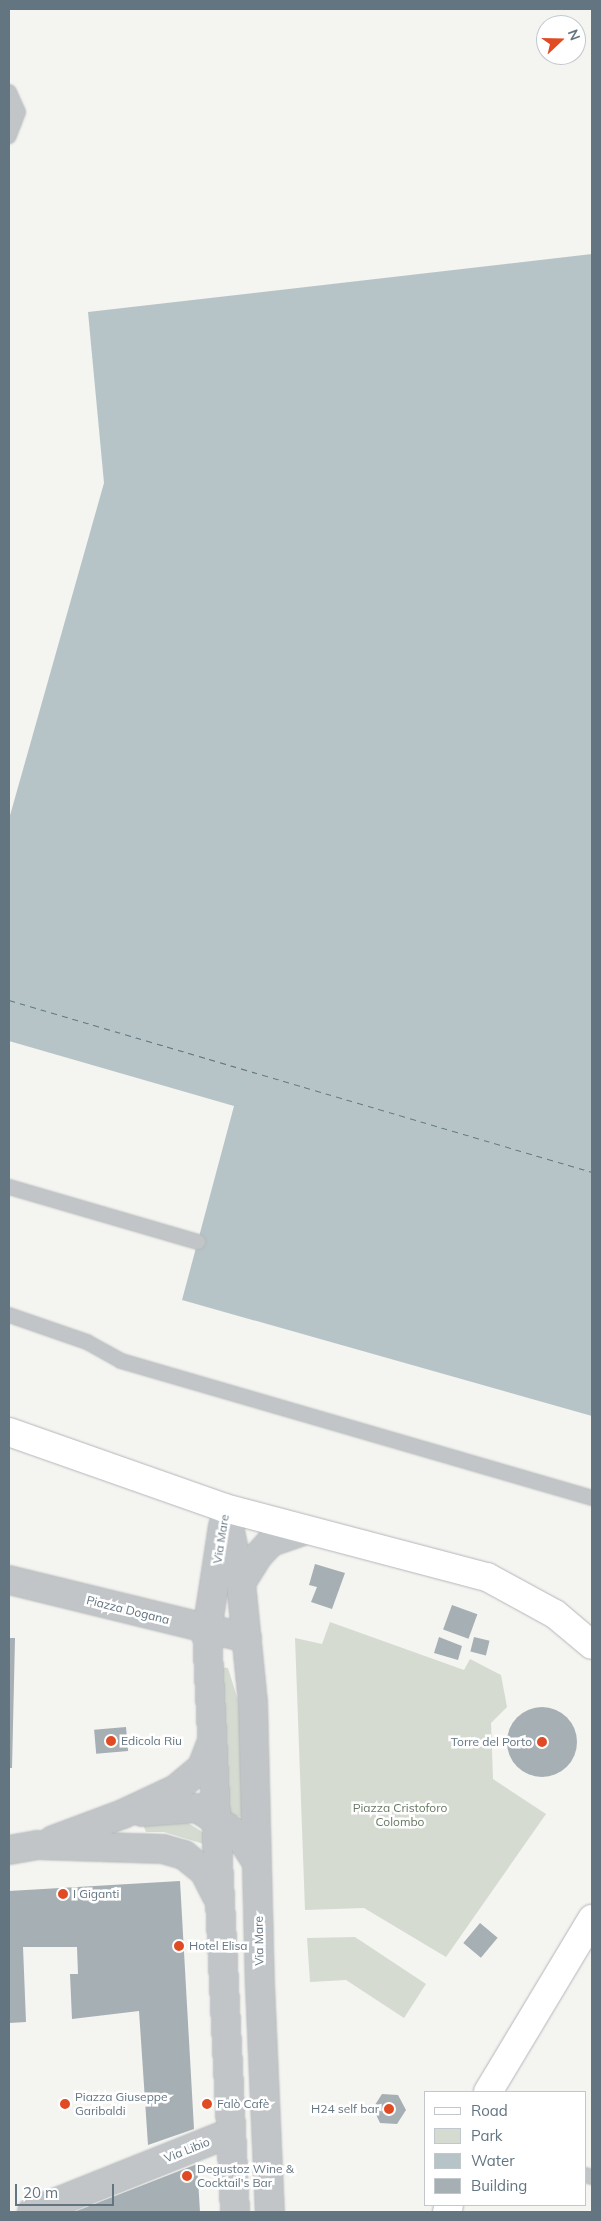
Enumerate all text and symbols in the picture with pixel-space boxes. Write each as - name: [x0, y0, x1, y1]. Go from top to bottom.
- north arrow: [536, 15, 586, 65]
- text: N: [564, 27, 584, 43]
- street label: Via Mare: [210, 1513, 232, 1565]
- street label: Piazza Dogana: [85, 1593, 171, 1627]
- place label: Edicola Riu: [121, 1734, 182, 1748]
- marker: Edicola Riu: [105, 1735, 117, 1747]
- place label: Torre del Porto: [451, 1735, 532, 1749]
- marker: Torre del Porto: [536, 1736, 548, 1748]
- park label: Piazza Cristoforo Colombo: [353, 1801, 447, 1829]
- place label: I Giganti: [73, 1887, 119, 1901]
- marker: I Giganti: [57, 1888, 69, 1900]
- street label: Via Mare: [251, 1916, 267, 1966]
- place label: Hotel Elisa: [189, 1939, 248, 1953]
- marker: Hotel Elisa: [173, 1940, 185, 1952]
- place label: Piazza Giuseppe Garibaldi: [75, 2090, 168, 2118]
- legend: [424, 2091, 586, 2206]
- place label: Falò Cafè: [217, 2097, 269, 2111]
- marker: Piazza Giuseppe Garibaldi: [59, 2098, 71, 2110]
- marker: Falò Cafè: [201, 2098, 213, 2110]
- text: Road: [471, 2101, 508, 2120]
- place label: H24 self bar: [311, 2102, 379, 2116]
- marker: H24 self bar: [383, 2103, 395, 2115]
- text: Park: [471, 2126, 503, 2145]
- street label: Via Libio: [162, 2134, 212, 2166]
- text: Water: [471, 2151, 515, 2170]
- place label: Degustoz Wine & Cocktail's Bar: [197, 2162, 294, 2190]
- marker: Degustoz Wine & Cocktail's Bar: [181, 2170, 193, 2182]
- scale bar: [18, 2174, 116, 2206]
- text: Building: [471, 2176, 527, 2195]
- text: 20 m: [23, 2183, 58, 2202]

